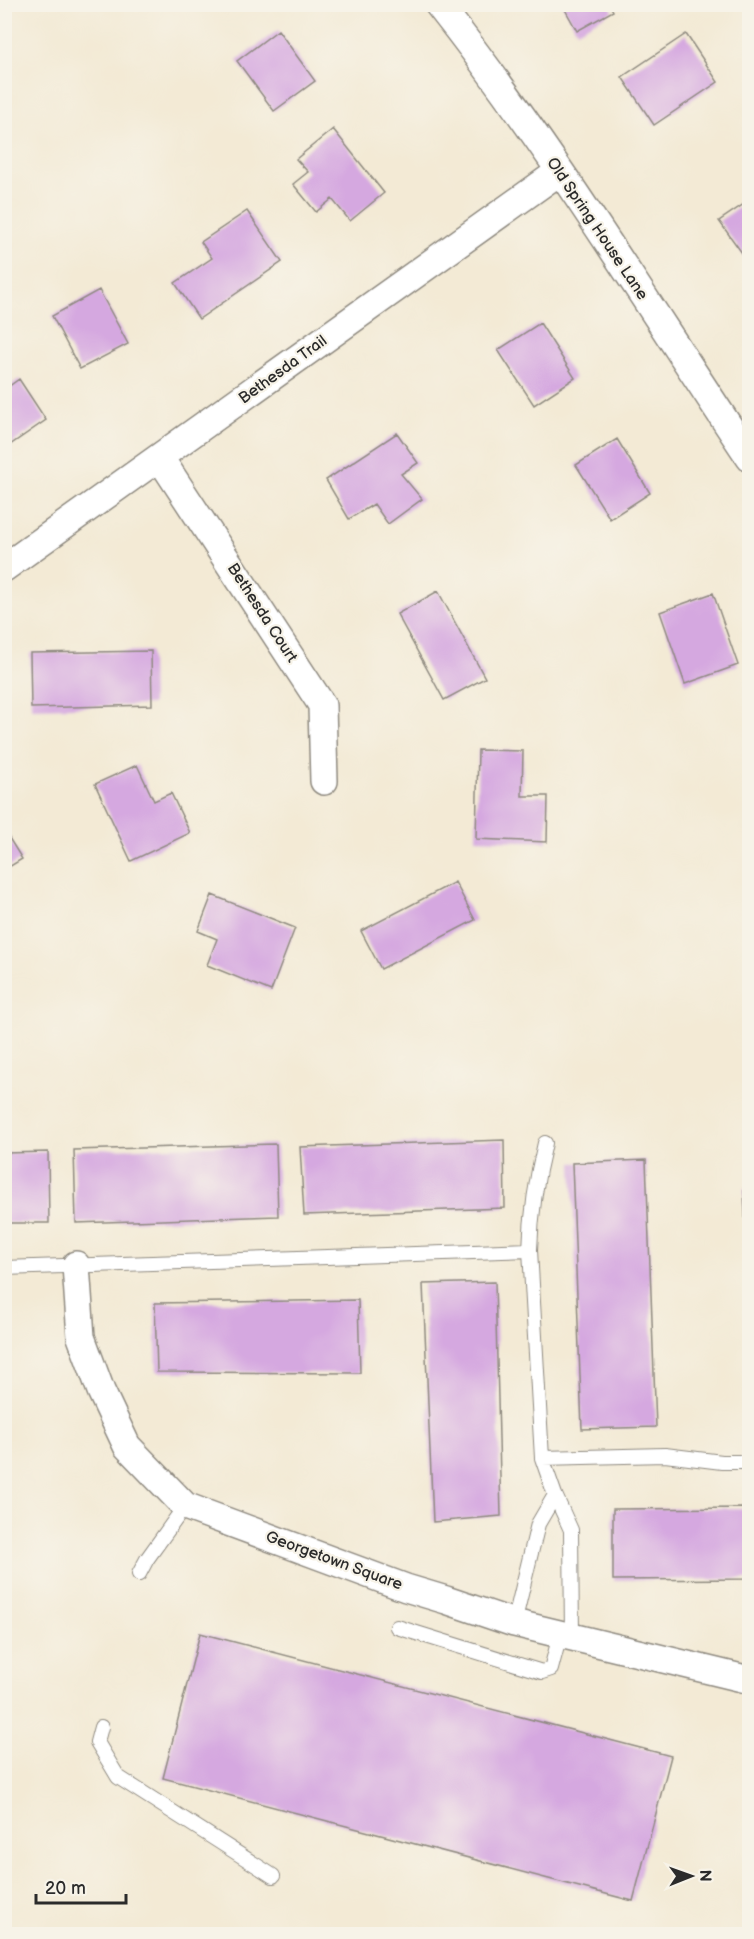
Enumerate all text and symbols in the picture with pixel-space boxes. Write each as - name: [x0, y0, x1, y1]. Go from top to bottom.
- street label: Old Spring House Lane: [542, 154, 652, 304]
- street label: Bethesda Trail: [235, 332, 331, 408]
- street label: Bethesda Court: [223, 560, 301, 666]
- street label: Georgetown Square: [263, 1527, 405, 1595]
- north arrow: [661, 1846, 721, 1906]
- scale bar: [36, 1867, 126, 1905]
- text: N: [695, 1870, 714, 1882]
- text: 20 m: [45, 1878, 86, 1899]

